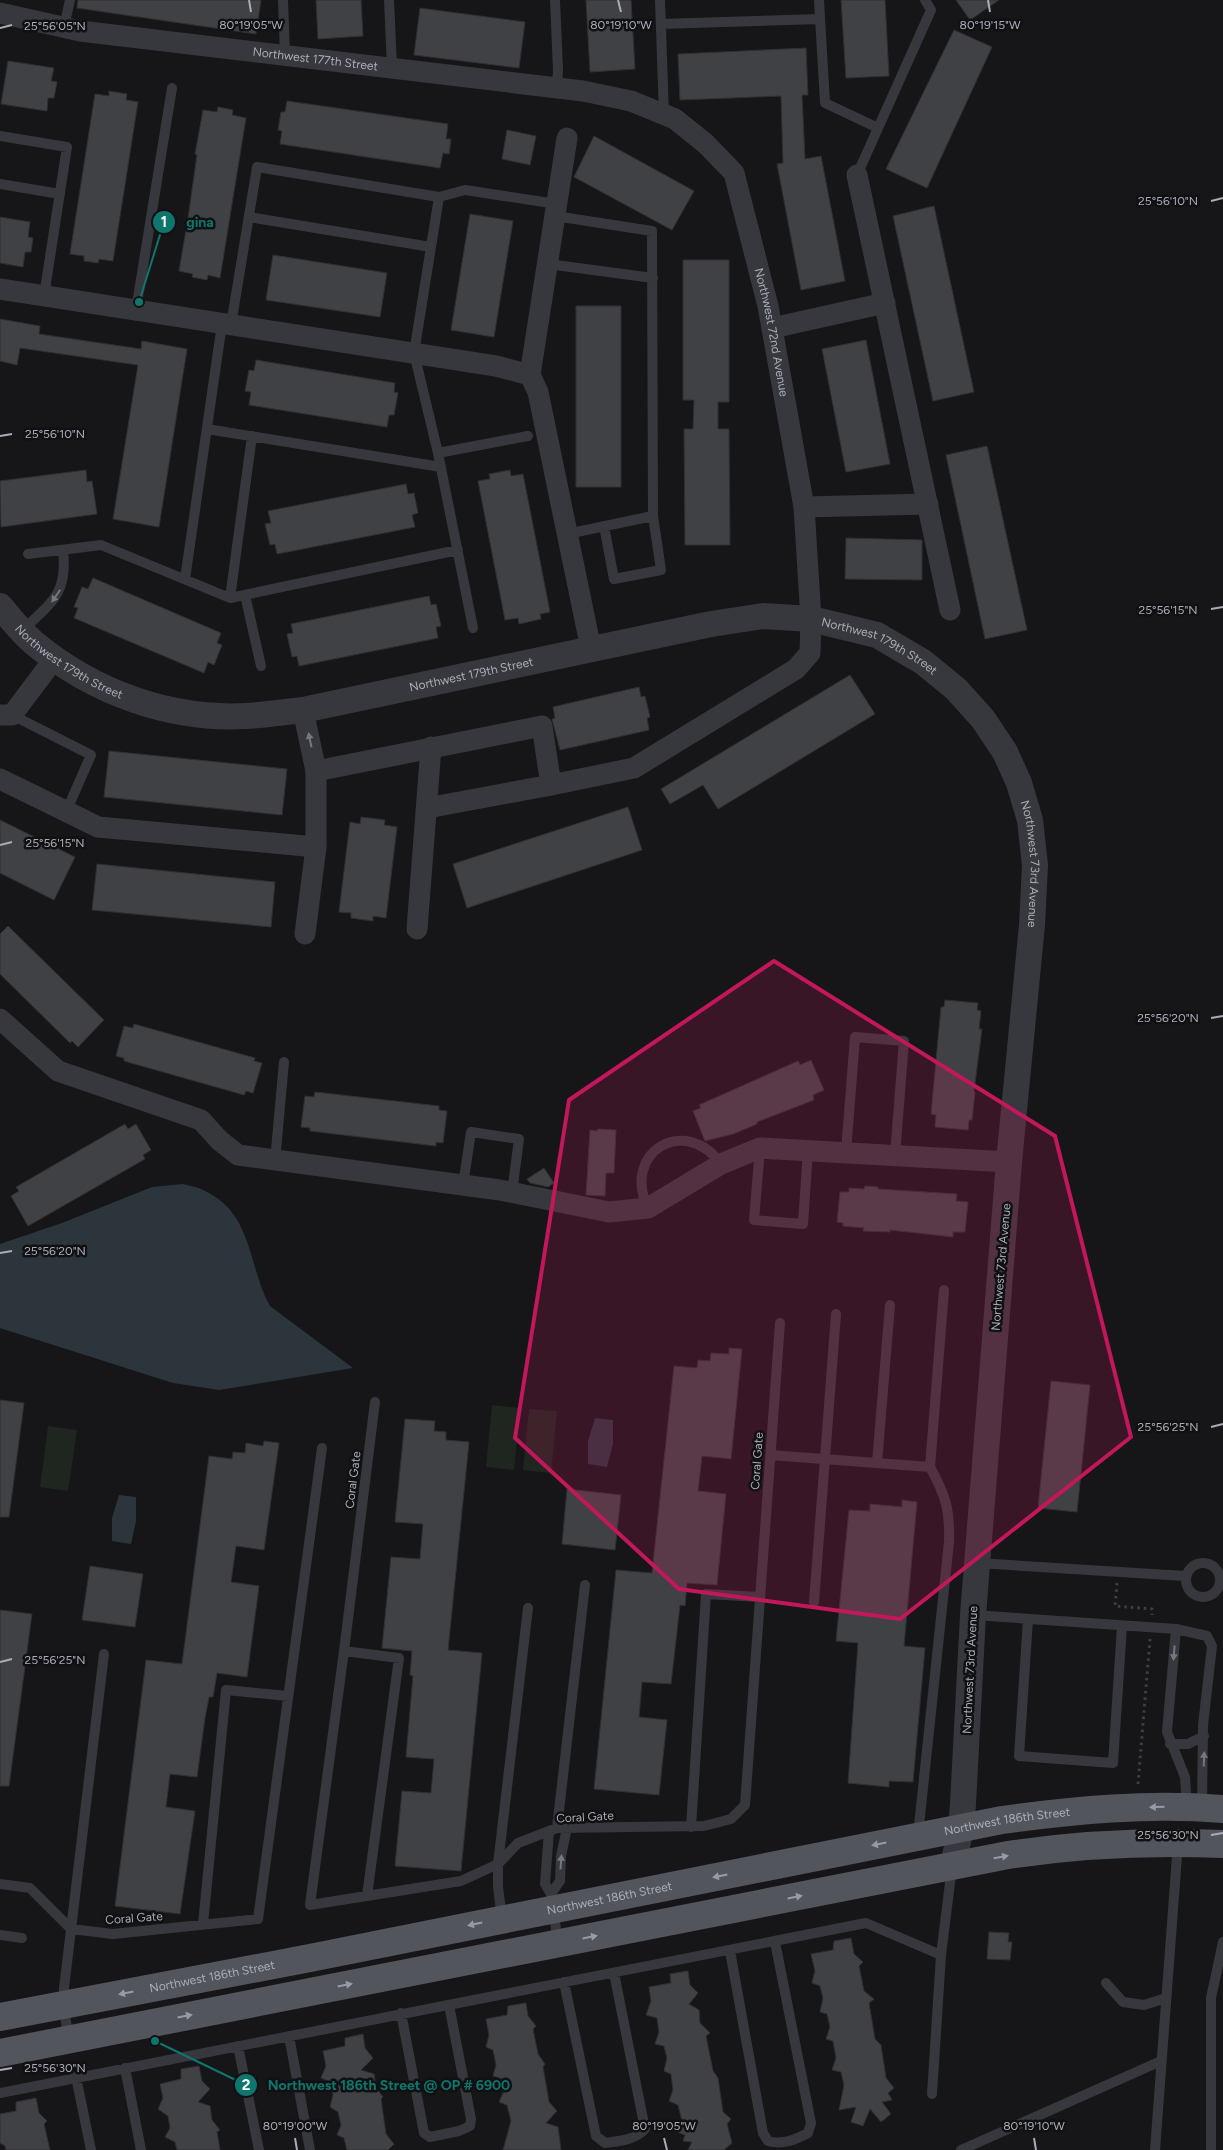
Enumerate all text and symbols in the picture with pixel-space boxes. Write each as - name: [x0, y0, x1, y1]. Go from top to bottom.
- text: 80°19'05"W: [219, 18, 283, 32]
- text: 80°19'10"W: [590, 18, 652, 32]
- text: 80°19'15"W: [960, 18, 1021, 32]
- text: 25°56'05"N: [24, 19, 86, 33]
- street label: Northwest 177th Street: [252, 45, 379, 74]
- text: 25°56'10"N: [1138, 194, 1198, 208]
- callout: gina: [151, 208, 224, 237]
- text: 1: [161, 213, 167, 231]
- text: gina: [186, 214, 214, 231]
- street label: Northwest 72nd Avenue: [752, 266, 791, 398]
- text: 25°56'10"N: [25, 427, 85, 441]
- one-way arrow: [51, 589, 60, 603]
- text: 25°56'15"N: [1138, 603, 1198, 617]
- street label: Northwest 179th Street: [820, 615, 940, 678]
- street label: Northwest 179th Street: [12, 622, 125, 702]
- street label: Northwest 179th Street: [408, 655, 535, 694]
- one-way arrow: [306, 733, 314, 748]
- street label: Northwest 73rd Avenue: [1018, 799, 1042, 928]
- text: 25°56'15"N: [25, 836, 85, 850]
- text: 25°56'20"N: [1137, 1011, 1199, 1025]
- street label: Northwest 73rd Avenue: [988, 1202, 1014, 1331]
- text: 25°56'20"N: [24, 1244, 86, 1258]
- text: 25°56'25"N: [1138, 1420, 1198, 1434]
- street label: Coral Gate: [748, 1431, 766, 1490]
- street label: Coral Gate: [343, 1450, 364, 1509]
- street label: Northwest 73rd Avenue: [960, 1605, 980, 1734]
- one-way arrow: [1170, 1645, 1178, 1661]
- text: 25°56'25"N: [25, 1653, 85, 1667]
- one-way arrow: [1200, 1750, 1208, 1766]
- one-way arrow: [1149, 1803, 1165, 1811]
- street label: Northwest 186th Street: [943, 1805, 1071, 1838]
- street label: Coral Gate: [556, 1808, 615, 1826]
- text: 25°56'30"N: [1137, 1828, 1199, 1842]
- one-way arrow: [871, 1840, 887, 1848]
- one-way arrow: [993, 1852, 1009, 1860]
- one-way arrow: [557, 1854, 565, 1870]
- one-way arrow: [711, 1872, 727, 1880]
- street label: Northwest 186th Street: [546, 1879, 674, 1918]
- one-way arrow: [788, 1893, 803, 1901]
- street label: Coral Gate: [105, 1909, 164, 1927]
- one-way arrow: [467, 1920, 482, 1928]
- one-way arrow: [582, 1933, 598, 1941]
- street label: Northwest 186th Street: [148, 1958, 277, 1995]
- one-way arrow: [337, 1981, 353, 1989]
- one-way arrow: [118, 1990, 134, 1998]
- one-way arrow: [178, 2012, 194, 2020]
- text: 25°56'30"N: [24, 2061, 86, 2075]
- callout: Northwest 186th Street @ OP # 6900: [233, 2071, 521, 2100]
- text: 2: [242, 2076, 251, 2094]
- text: Northwest 186th Street @ OP # 6900: [268, 2077, 510, 2094]
- text: 80°19'00"W: [263, 2119, 328, 2133]
- text: 80°19'05"W: [632, 2119, 696, 2133]
- text: 80°19'10"W: [1003, 2119, 1065, 2133]

